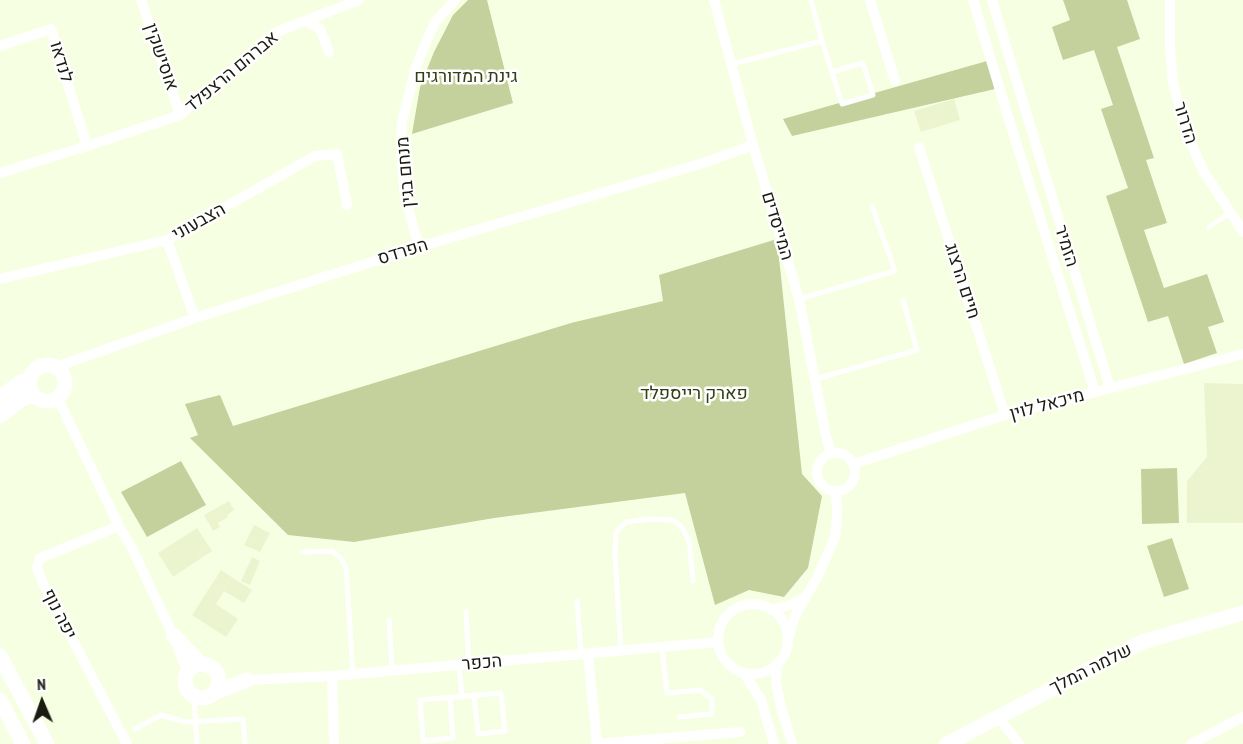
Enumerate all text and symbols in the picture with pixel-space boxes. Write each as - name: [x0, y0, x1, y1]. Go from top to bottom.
- street label: אוסישקין: [139, 20, 183, 94]
- street label: אברהם הרצפלד: [181, 27, 283, 117]
- street label: לנדאו: [45, 39, 77, 85]
- park label: גינת המדורגים: [414, 66, 518, 88]
- street label: הדרור: [1168, 99, 1202, 147]
- street label: מנחם בגין: [392, 136, 420, 208]
- street label: המייסדים: [756, 189, 798, 263]
- street label: הצבעוני: [169, 199, 229, 245]
- street label: הזמיר: [1049, 222, 1083, 270]
- street label: הפרדס: [375, 234, 431, 270]
- street label: חיים הרצוג: [940, 240, 984, 322]
- park label: פארק רייספלד: [640, 383, 748, 405]
- street label: מיכאל לוין: [1007, 385, 1087, 425]
- street label: יפה נוף: [37, 585, 81, 643]
- street label: שלמה המלך: [1046, 639, 1136, 699]
- street label: הכפר: [461, 650, 503, 676]
- north arrow: [12, 672, 72, 732]
- text: N: [37, 674, 46, 694]

